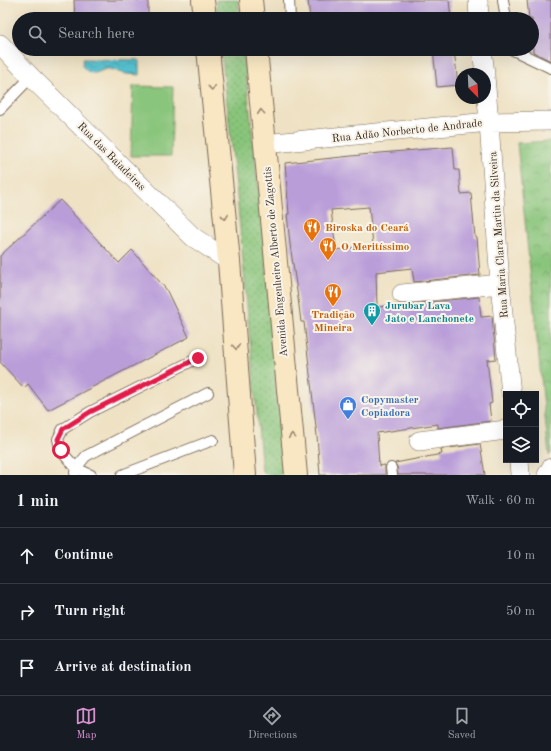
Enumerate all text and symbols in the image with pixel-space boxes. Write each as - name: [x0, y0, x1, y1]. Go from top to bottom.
- search box: [12, 12, 539, 56]
- icon: search: [26, 23, 48, 45]
- text: Search here: [58, 27, 135, 42]
- north arrow: [455, 68, 491, 104]
- one-way arrow: [207, 85, 216, 91]
- one-way arrow: [257, 109, 266, 115]
- street label: Rua Adão Norberto de Andrade: [331, 118, 483, 145]
- street label: Rua das Baiadeiras: [75, 121, 147, 193]
- street label: Rua Maria Clara Martin da Silveira: [488, 151, 511, 319]
- street label: Avenida Engenheiro Alberto de Zagottis: [263, 166, 290, 358]
- one-way arrow: [220, 214, 229, 220]
- restaurant icon: Biroska do Ceará: [302, 217, 322, 242]
- place label: Biroska do Ceará: [325, 223, 409, 234]
- restaurant icon: O Meritíssimo: [318, 236, 338, 261]
- place label: O Meritíssimo: [341, 242, 410, 253]
- restaurant icon: Tradição Mineira: [323, 282, 343, 307]
- building icon: Jurubar Lava Jato e Lanchonete: [362, 301, 382, 326]
- place label: Jurubar Lava Jato e Lanchonete: [385, 301, 474, 325]
- place label: Tradição Mineira: [311, 310, 355, 334]
- one-way arrow: [231, 344, 240, 350]
- route end: [189, 349, 207, 367]
- map controls: [503, 391, 539, 463]
- button: locate: [503, 391, 539, 427]
- shop icon: Copymaster Copiadora: [338, 395, 358, 420]
- place label: Copymaster Copiadora: [361, 395, 419, 419]
- button: layers: [503, 427, 539, 463]
- one-way arrow: [288, 433, 297, 439]
- route start: [52, 441, 70, 459]
- text: 1 min: [16, 493, 59, 510]
- text: Walk · 60 m: [466, 494, 535, 507]
- icon: ahead: [16, 545, 38, 567]
- text: Continue: [54, 548, 113, 563]
- text: 10 m: [506, 549, 535, 562]
- icon: right: [16, 601, 38, 623]
- text: Turn right: [54, 604, 125, 619]
- text: 50 m: [506, 605, 535, 618]
- icon: arrive: [16, 657, 38, 679]
- text: Arrive at destination: [54, 660, 192, 675]
- tab: Map: [75, 705, 97, 743]
- tab: Directions: [248, 705, 297, 743]
- tab: Saved: [448, 705, 476, 743]

